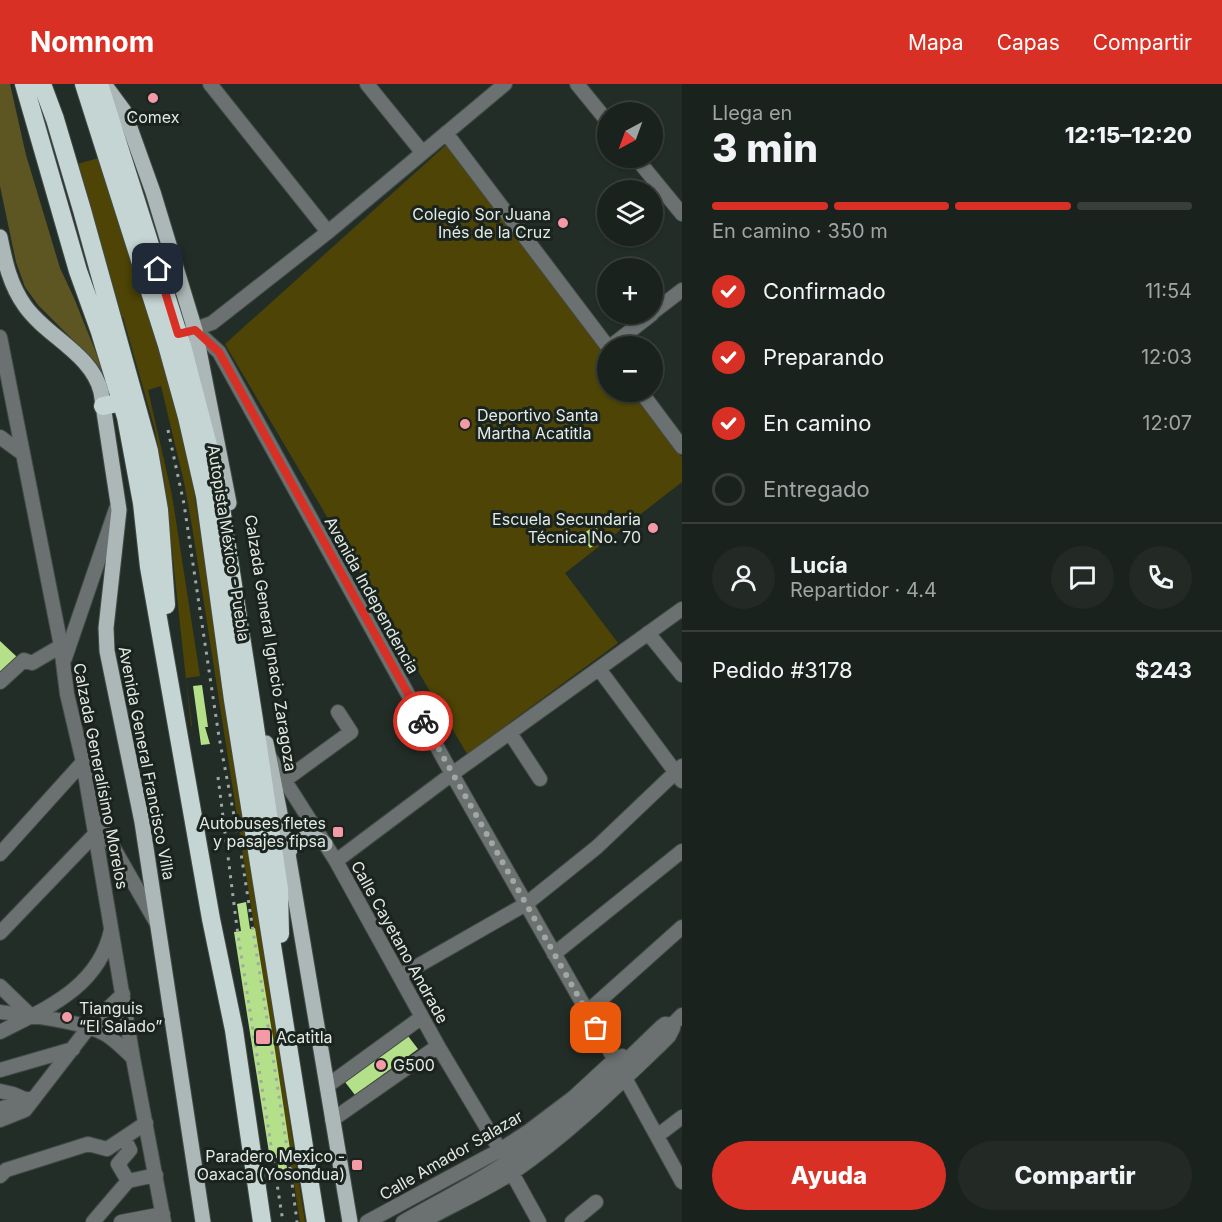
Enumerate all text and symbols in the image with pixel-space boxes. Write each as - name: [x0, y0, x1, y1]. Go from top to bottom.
- text: Nomnom: [30, 25, 154, 59]
- text: Mapa: [908, 30, 964, 55]
- text: Capas: [997, 30, 1060, 55]
- text: Compartir: [1093, 30, 1192, 55]
- marker: Comex: [146, 91, 160, 105]
- text: Llega en: [712, 101, 792, 125]
- north arrow: [597, 102, 663, 168]
- map controls: [597, 102, 663, 402]
- place label: Comex: [127, 107, 180, 127]
- text: 12:15–12:20: [1065, 122, 1192, 148]
- text: 3 min: [712, 124, 818, 171]
- button: layers: [597, 180, 663, 246]
- place label: Colegio Sor Juana Inés de la Cruz: [412, 204, 551, 242]
- marker: Colegio Sor Juana Inés de la Cruz: [556, 216, 570, 230]
- text: En camino · 350 m: [712, 219, 888, 243]
- pin: [132, 243, 183, 294]
- icon: home: [141, 252, 174, 285]
- button: +: [597, 258, 663, 324]
- icon: check: [712, 275, 745, 308]
- text: Confirmado: [763, 278, 886, 304]
- text: 11:54: [1145, 279, 1192, 303]
- button: −: [597, 336, 663, 402]
- icon: check: [712, 341, 745, 374]
- text: Preparando: [763, 344, 884, 370]
- text: 12:03: [1141, 345, 1192, 369]
- place label: Deportivo Santa Martha Acatitla: [477, 405, 598, 443]
- icon: check: [712, 407, 745, 440]
- text: En camino: [763, 410, 871, 436]
- text: 12:07: [1142, 411, 1192, 435]
- marker: Deportivo Santa Martha Acatitla: [458, 417, 472, 431]
- street label: Autopista México - Puebla: [204, 443, 254, 643]
- text: Entregado: [763, 476, 870, 502]
- place label: Escuela Secundaria Técnica No. 70: [492, 509, 641, 547]
- street label: Calzada General Ignacio Zaragoza: [241, 513, 301, 773]
- street label: Avenida Independencia: [320, 513, 424, 677]
- marker: Escuela Secundaria Técnica No. 70: [646, 521, 660, 535]
- button: person: [712, 546, 775, 609]
- button: chat: [1051, 546, 1114, 609]
- button: phone: [1129, 546, 1192, 609]
- text: Lucía: [790, 552, 848, 578]
- text: Repartidor · 4.4: [790, 578, 937, 602]
- street label: Avenida General Francisco Villa: [114, 644, 180, 882]
- text: Pedido #3178: [712, 657, 853, 683]
- text: $243: [1135, 657, 1192, 683]
- street label: Calzada Generalísimo Morelos: [69, 661, 133, 891]
- courier: [393, 691, 453, 751]
- icon: bike: [407, 705, 440, 738]
- place label: Autobuses fletes y pasajes fipsa: [199, 813, 326, 851]
- marker: Autobuses fletes y pasajes fipsa: [331, 825, 345, 839]
- street label: Calle Cayetano Andrade: [347, 857, 453, 1027]
- place label: Tianguis “El Salado”: [79, 998, 162, 1036]
- pin: [570, 1002, 621, 1053]
- marker: Tianguis “El Salado”: [60, 1010, 74, 1024]
- icon: bag: [579, 1011, 612, 1044]
- place label: Acatitla: [276, 1027, 333, 1047]
- marker: Acatitla: [254, 1028, 272, 1046]
- place label: G500: [393, 1055, 435, 1075]
- marker: G500: [374, 1058, 388, 1072]
- street label: Calle Amador Salazar: [376, 1106, 526, 1204]
- button: Ayuda: [712, 1141, 946, 1210]
- button: Compartir: [958, 1141, 1192, 1210]
- place label: Paradero Mexico - Oaxaca (Yosondua): [197, 1146, 345, 1184]
- marker: Paradero Mexico - Oaxaca (Yosondua): [350, 1158, 364, 1172]

